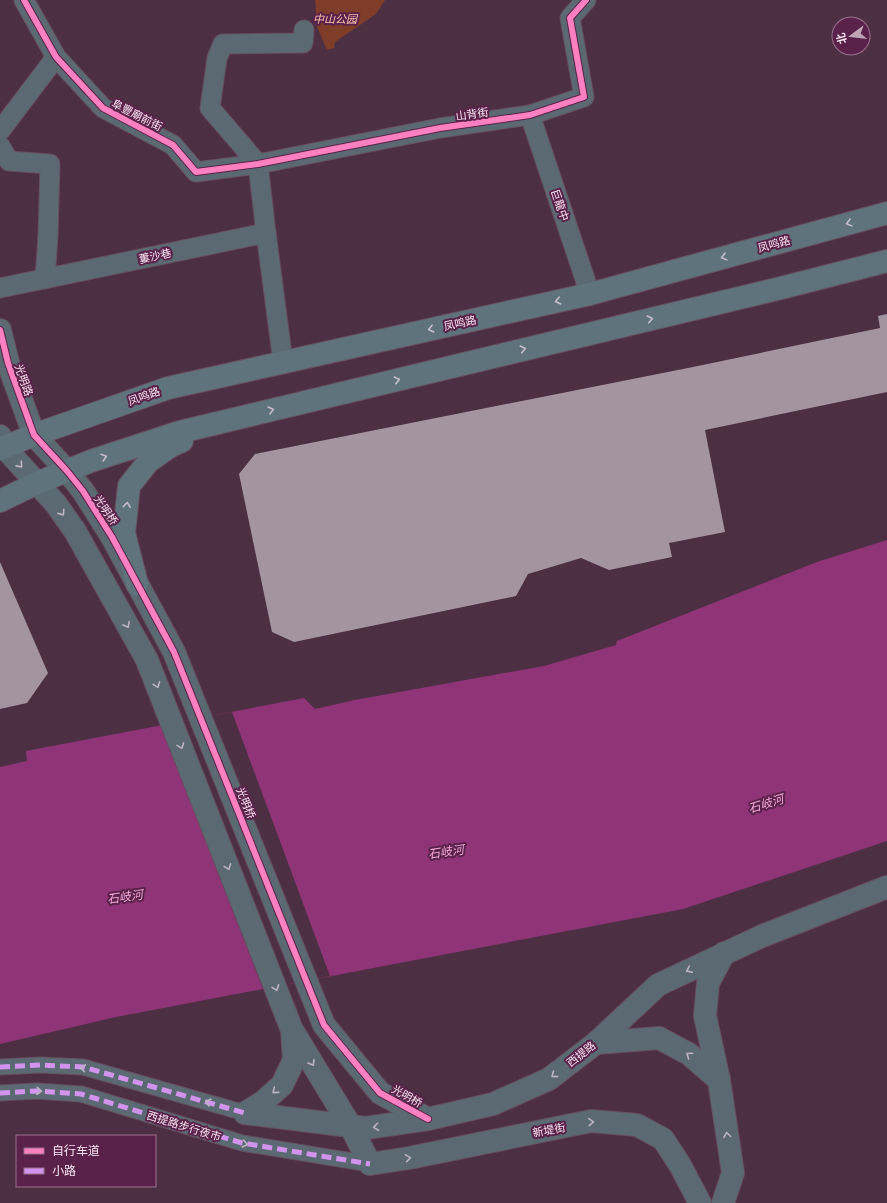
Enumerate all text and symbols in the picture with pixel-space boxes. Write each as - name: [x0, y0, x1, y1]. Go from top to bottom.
- park label: 中山公园: [313, 13, 359, 25]
- north arrow: [831, 16, 871, 56]
- text: 北: [834, 32, 849, 45]
- street label: 阜豐廟前街: [110, 97, 164, 133]
- street label: 山背街: [455, 106, 489, 122]
- street label: 巨龍中: [549, 187, 571, 223]
- one-way arrow: [846, 218, 853, 227]
- street label: 凤鸣路: [757, 234, 791, 254]
- street label: 蔞沙巷: [138, 247, 172, 265]
- one-way arrow: [721, 252, 728, 261]
- one-way arrow: [555, 297, 561, 305]
- street label: 凤鸣路: [443, 313, 477, 333]
- one-way arrow: [647, 316, 653, 324]
- one-way arrow: [428, 325, 434, 333]
- one-way arrow: [520, 346, 527, 354]
- street label: 光明路: [13, 362, 35, 398]
- one-way arrow: [394, 376, 400, 384]
- street label: 凤鸣路: [126, 385, 162, 407]
- one-way arrow: [268, 407, 274, 415]
- one-way arrow: [100, 453, 107, 462]
- one-way arrow: [16, 460, 23, 468]
- street label: 光明桥: [92, 493, 120, 527]
- one-way arrow: [122, 502, 131, 508]
- one-way arrow: [57, 508, 64, 515]
- one-way arrow: [123, 621, 130, 628]
- one-way arrow: [152, 682, 160, 689]
- one-way arrow: [176, 743, 184, 750]
- street label: 光明桥: [234, 785, 258, 821]
- water label: 石岐河: [747, 791, 787, 816]
- water label: 石岐河: [427, 842, 467, 861]
- one-way arrow: [224, 864, 232, 871]
- water label: 石岐河: [106, 887, 146, 906]
- one-way arrow: [685, 965, 693, 973]
- one-way arrow: [271, 985, 279, 992]
- street label: 西提路: [564, 1039, 598, 1069]
- one-way arrow: [687, 1053, 694, 1060]
- one-way arrow: [308, 1059, 315, 1066]
- one-way arrow: [80, 1064, 86, 1073]
- one-way arrow: [552, 1070, 559, 1077]
- street label: 光明桥: [390, 1083, 424, 1109]
- one-way arrow: [273, 1086, 280, 1093]
- one-way arrow: [36, 1087, 42, 1095]
- one-way arrow: [205, 1099, 211, 1107]
- street label: 西提路步行夜市: [145, 1109, 223, 1143]
- one-way arrow: [587, 1118, 594, 1127]
- street label: 新堤街: [532, 1121, 566, 1139]
- one-way arrow: [373, 1122, 379, 1131]
- one-way arrow: [724, 1131, 732, 1138]
- legend: [16, 1135, 156, 1187]
- one-way arrow: [242, 1139, 249, 1147]
- text: 自行车道: [52, 1144, 100, 1158]
- one-way arrow: [405, 1154, 411, 1163]
- text: 小路: [52, 1164, 76, 1178]

